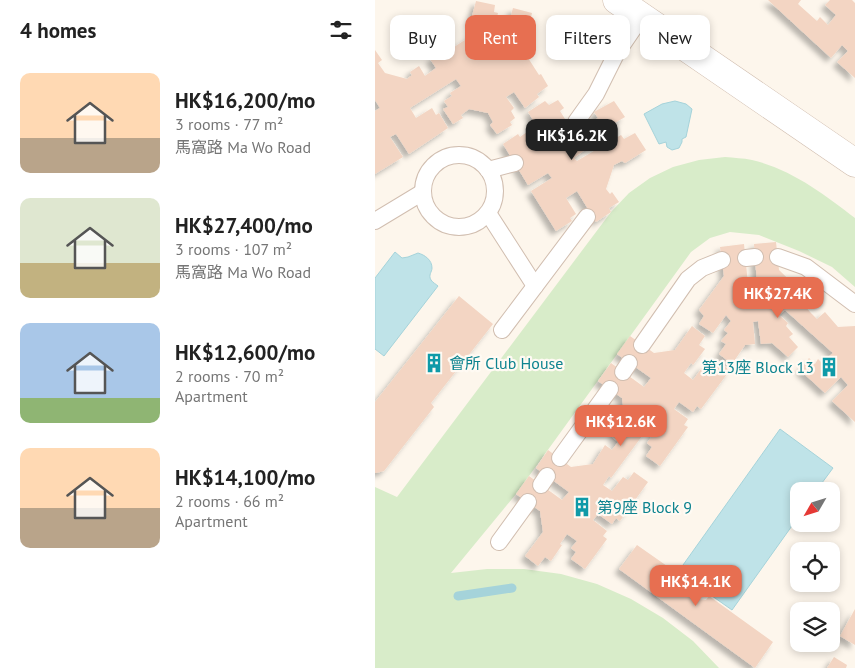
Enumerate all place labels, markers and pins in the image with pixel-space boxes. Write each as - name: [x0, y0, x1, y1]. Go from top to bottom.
- pin: HK$16.2K: [520, 119, 624, 161]
- pin: HK$27.4K: [726, 276, 830, 319]
- building icon: 會所 Club House: [423, 352, 445, 374]
- place label: 會所 Club House: [449, 353, 563, 373]
- building icon: 第13座 Block 13: [818, 356, 840, 378]
- place label: 第13座 Block 13: [702, 357, 814, 377]
- pin: HK$12.6K: [569, 404, 673, 447]
- building icon: 第9座 Block 9: [571, 496, 593, 518]
- place label: 第9座 Block 9: [597, 497, 692, 517]
- pin: HK$14.1K: [644, 564, 748, 607]

